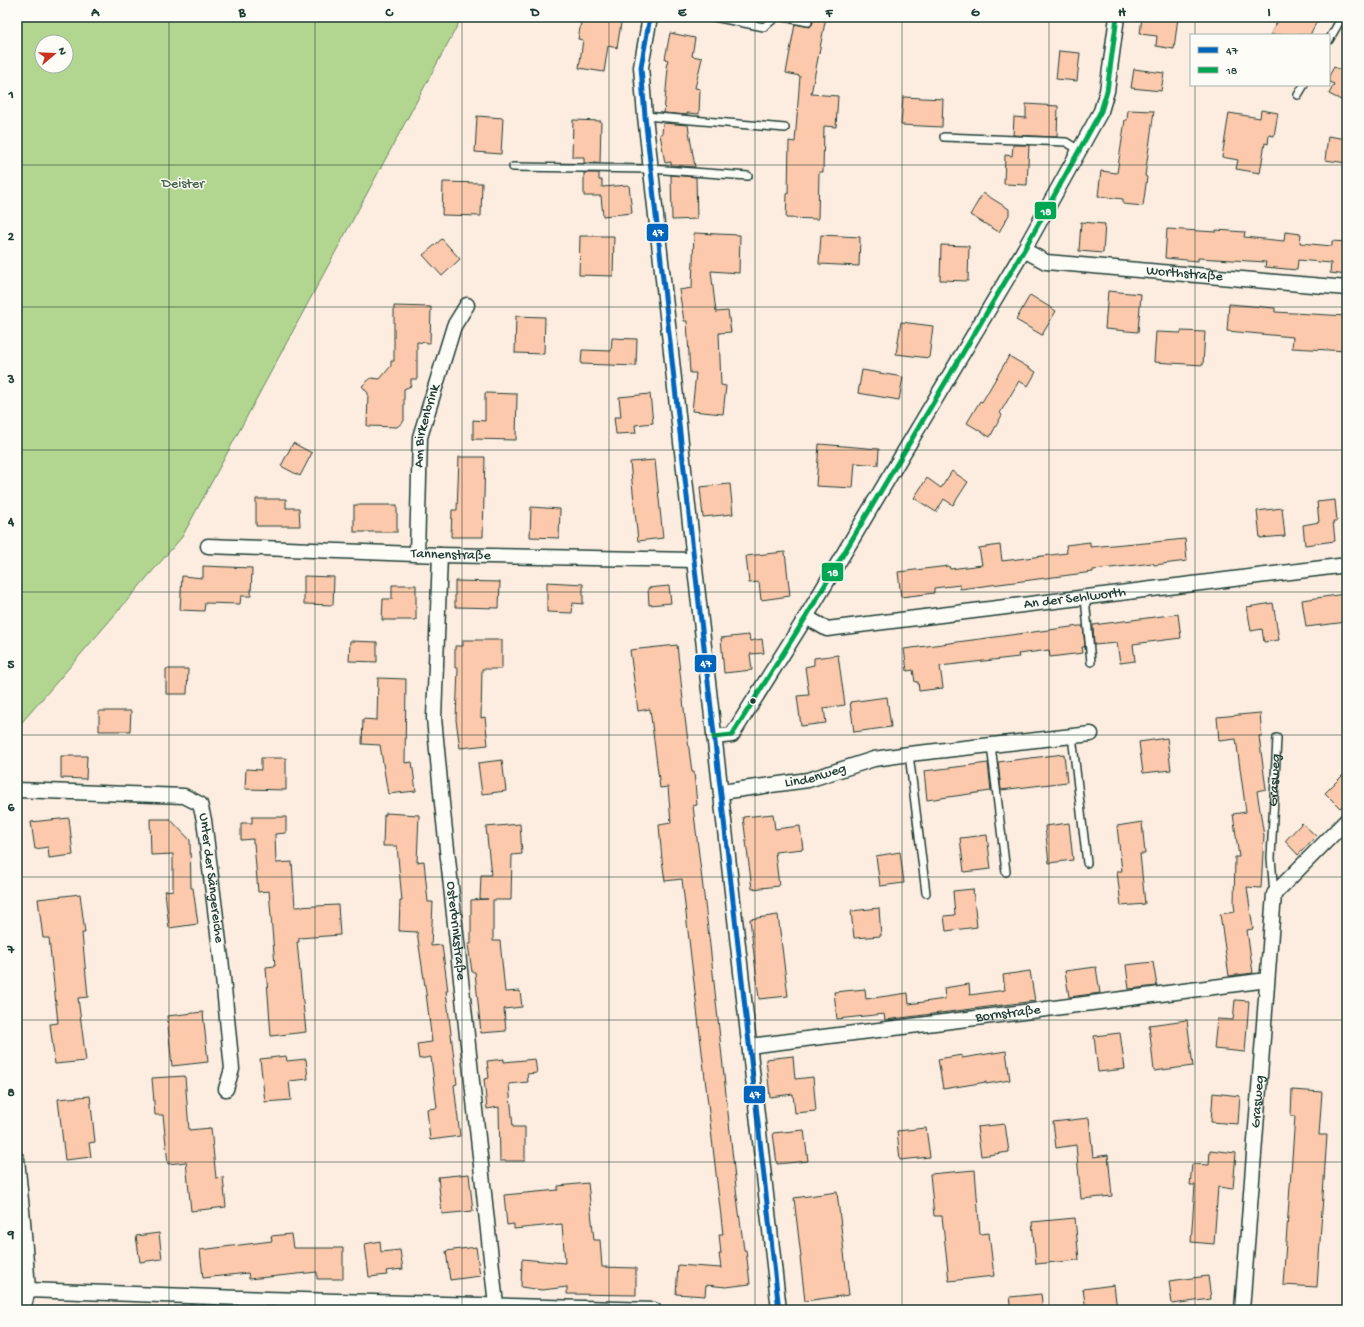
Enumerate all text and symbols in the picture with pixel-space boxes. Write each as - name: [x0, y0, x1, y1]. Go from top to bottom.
- text: A: [90, 6, 100, 21]
- text: B: [238, 6, 247, 21]
- text: C: [384, 6, 394, 21]
- text: D: [530, 6, 540, 21]
- text: E: [678, 6, 687, 21]
- text: F: [825, 6, 834, 21]
- text: G: [971, 6, 980, 21]
- text: H: [1118, 6, 1126, 21]
- text: I: [1267, 6, 1271, 21]
- north arrow: [34, 34, 74, 74]
- legend: [1190, 34, 1330, 86]
- text: 47: [1226, 45, 1239, 59]
- text: N: [55, 46, 68, 57]
- text: 18: [1225, 65, 1238, 79]
- text: 1: [7, 88, 14, 103]
- park label: Deister: [161, 176, 205, 193]
- line badge: 18: [1034, 201, 1057, 220]
- text: 18: [1040, 207, 1051, 219]
- line badge: 47: [646, 223, 669, 242]
- text: 47: [652, 228, 665, 240]
- text: 2: [8, 230, 15, 245]
- street label: Worthstraße: [1145, 262, 1224, 286]
- text: 3: [7, 373, 15, 388]
- street label: Am Birkenbrink: [411, 381, 445, 468]
- text: 4: [7, 515, 15, 530]
- street label: Tannenstraße: [410, 545, 492, 565]
- line badge: 18: [821, 562, 844, 582]
- text: 18: [827, 568, 838, 580]
- street label: An der Sehlworth: [1023, 584, 1127, 613]
- line badge: 47: [694, 654, 717, 673]
- text: 5: [8, 658, 15, 673]
- text: 47: [700, 659, 713, 671]
- unlabelled marker: [748, 696, 758, 706]
- street label: Grasweg: [1265, 753, 1285, 807]
- street label: Lindenweg: [784, 760, 848, 792]
- text: 6: [8, 801, 15, 816]
- street label: Unter der Sängereiche: [194, 811, 228, 945]
- street label: Osterbrinkstraße: [442, 881, 470, 982]
- text: 7: [7, 943, 16, 958]
- street label: Bornstraße: [974, 1001, 1042, 1027]
- street label: Grasweg: [1248, 1075, 1269, 1129]
- line badge: 47: [743, 1085, 766, 1104]
- text: 8: [7, 1086, 15, 1101]
- text: 47: [749, 1090, 762, 1102]
- text: 9: [7, 1228, 15, 1243]

